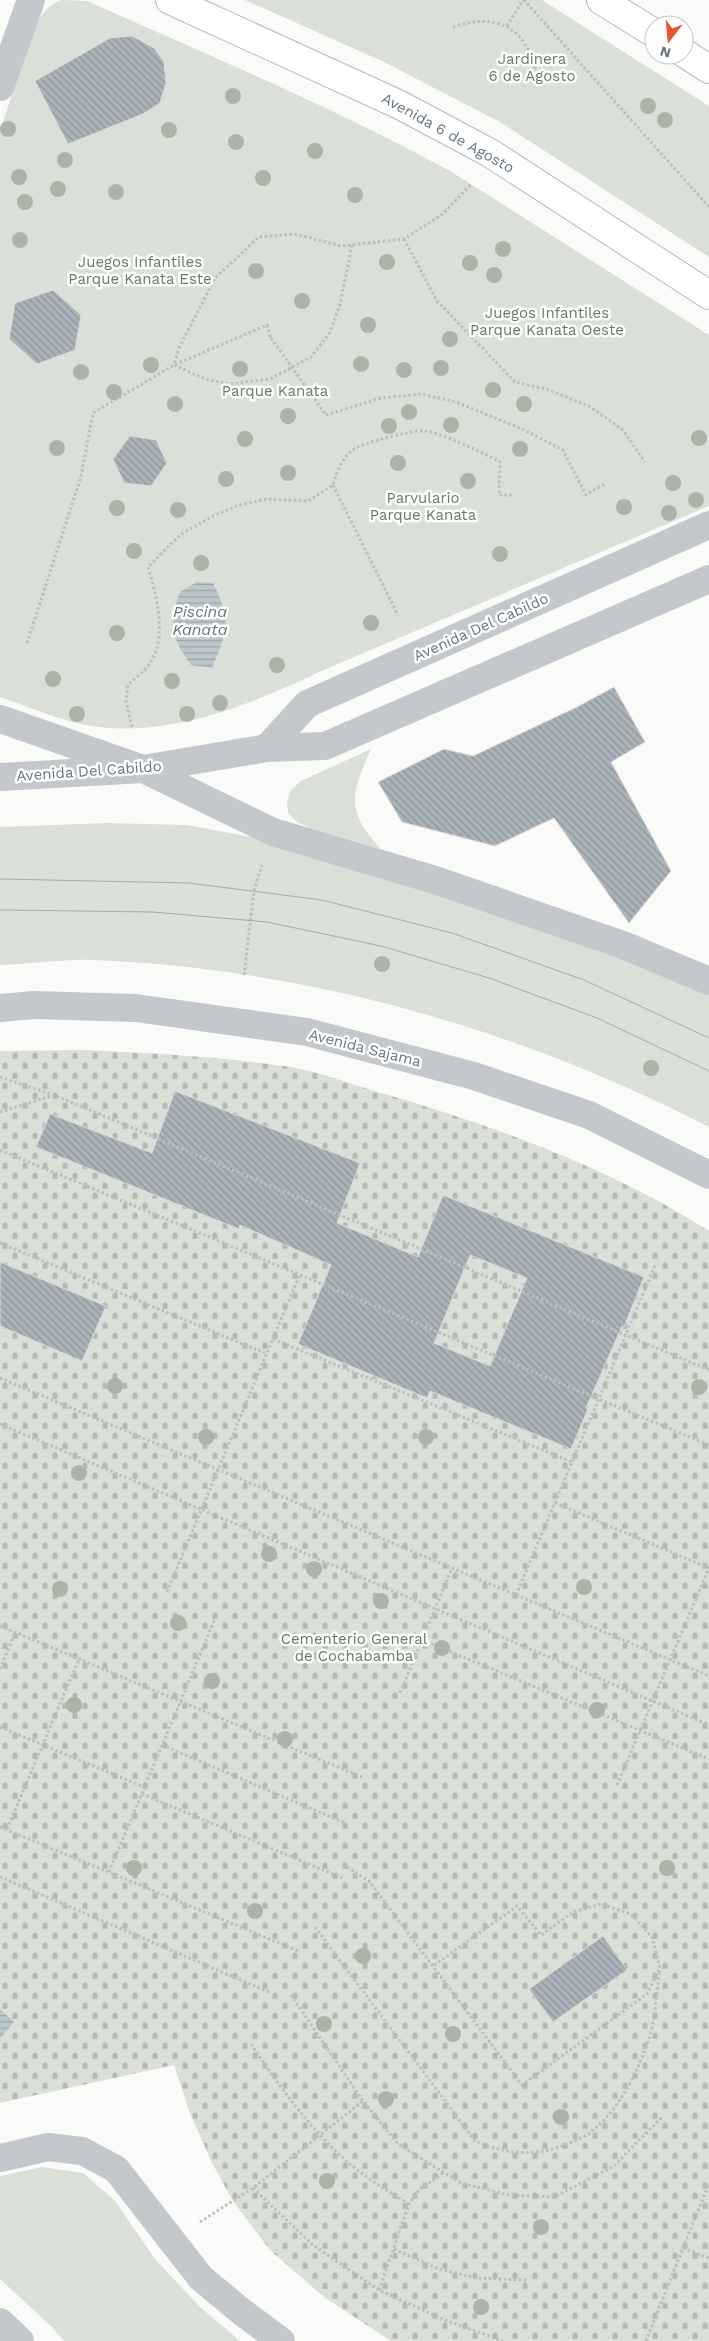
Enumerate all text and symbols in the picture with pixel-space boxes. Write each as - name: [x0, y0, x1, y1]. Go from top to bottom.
- north arrow: [644, 15, 694, 65]
- text: N: [658, 43, 673, 62]
- park label: Jardinera 6 de Agosto: [489, 50, 575, 85]
- street label: Avenida 6 de Agosto: [379, 89, 517, 177]
- park label: Juegos Infantiles Parque Kanata Este: [68, 253, 212, 288]
- park label: Juegos Infantiles Parque Kanata Oeste: [470, 304, 624, 339]
- park label: Parque Kanata: [222, 382, 329, 400]
- park label: Parvulario Parque Kanata: [370, 489, 477, 524]
- street label: Avenida Del Cabildo: [411, 589, 551, 665]
- water label: Piscina Kanata: [172, 602, 228, 639]
- street label: Avenida Del Cabildo: [16, 757, 162, 785]
- street label: Avenida Sajama: [307, 1025, 423, 1071]
- park label: Cementerio General de Cochabamba: [281, 1630, 428, 1665]

